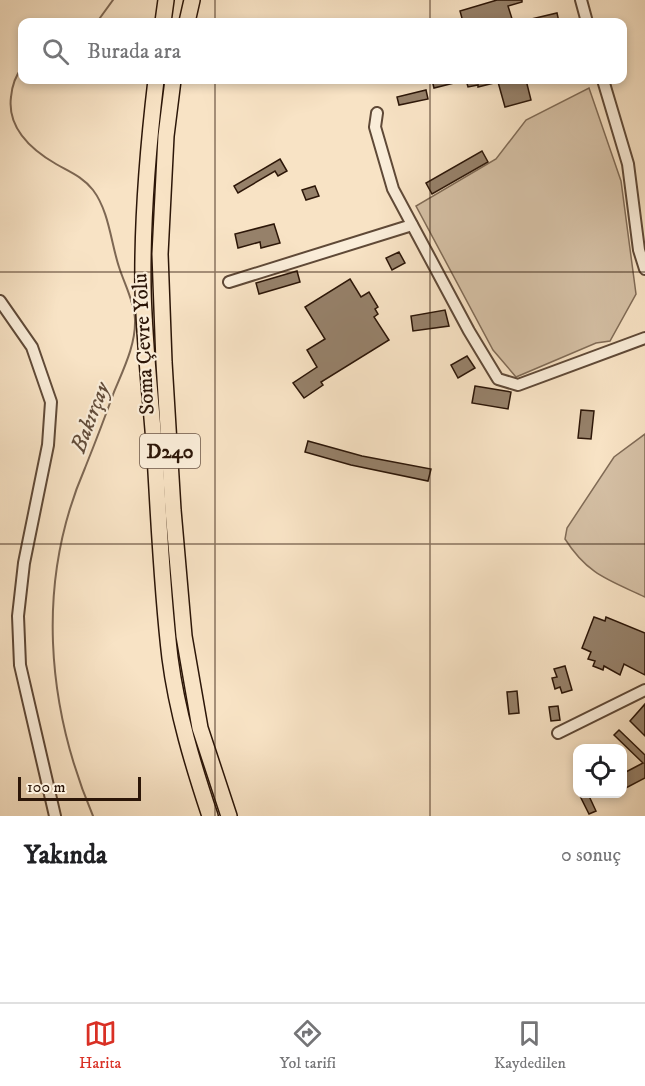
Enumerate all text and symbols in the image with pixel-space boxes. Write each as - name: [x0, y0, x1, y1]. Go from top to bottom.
- search box: [18, 18, 627, 84]
- icon: search: [39, 35, 72, 68]
- text: Burada ara: [87, 38, 181, 65]
- street label: Soma Çevre Yolu: [127, 272, 161, 415]
- water label: Bakırçay: [64, 378, 117, 457]
- road number: D240: [140, 434, 200, 468]
- map controls: [573, 744, 627, 798]
- button: locate: [573, 744, 627, 798]
- scale bar: [18, 774, 141, 802]
- text: 100 m: [27, 777, 66, 797]
- text: Yakında: [24, 839, 107, 872]
- text: 0 sonuç: [561, 843, 621, 868]
- tab: Harita: [79, 1017, 121, 1073]
- tab: Yol tarifi: [280, 1017, 336, 1073]
- tab: Kaydedilen: [494, 1017, 566, 1073]

